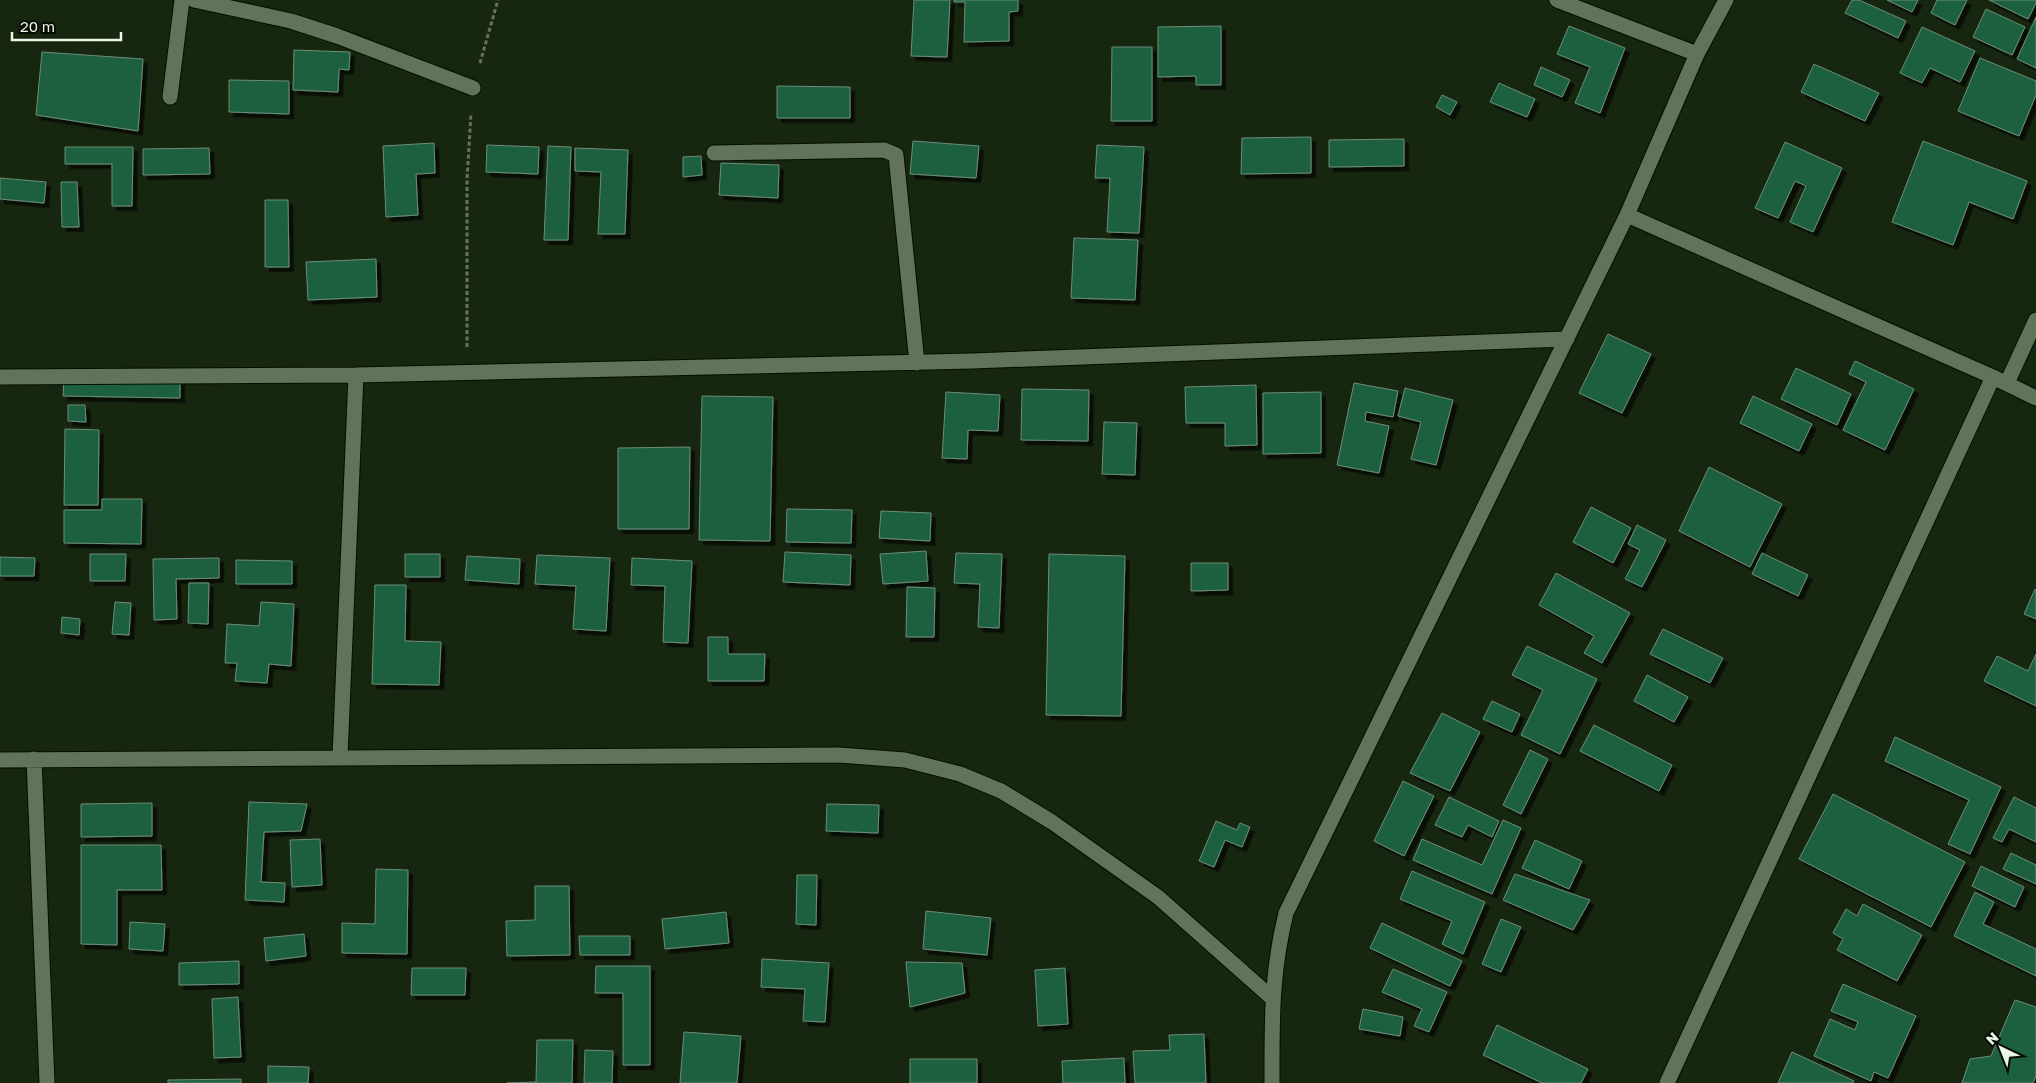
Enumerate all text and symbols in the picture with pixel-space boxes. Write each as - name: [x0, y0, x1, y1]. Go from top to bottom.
- scale bar: [12, 10, 121, 42]
- text: 20 m: [20, 17, 55, 35]
- north arrow: [1976, 1023, 2026, 1073]
- text: N: [1982, 1028, 2001, 1048]

